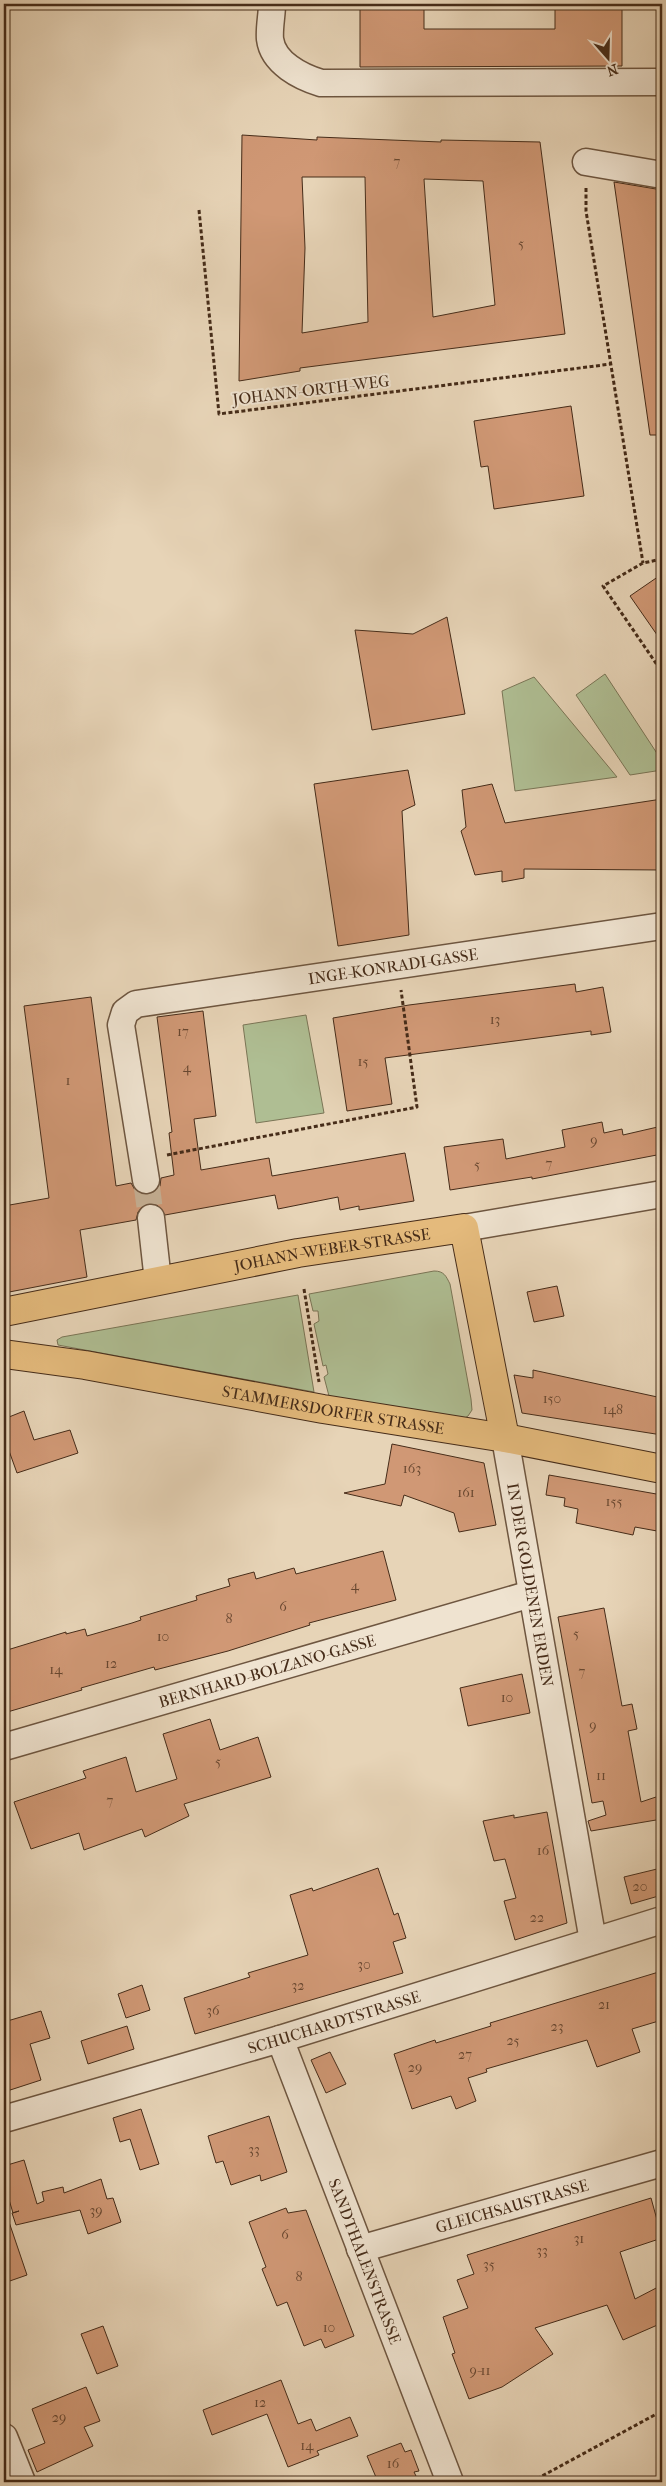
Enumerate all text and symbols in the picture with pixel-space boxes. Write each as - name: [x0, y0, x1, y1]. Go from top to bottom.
- north arrow: [584, 32, 634, 82]
- text: N: [604, 60, 620, 80]
- house number: 7: [394, 153, 401, 170]
- house number: 5: [518, 235, 524, 252]
- street label: JOHANN-ORTH-WEG: [230, 371, 390, 409]
- street label: INGE-KONRADI-GASSE: [307, 944, 479, 988]
- house number: 13: [490, 1011, 500, 1028]
- house number: 17: [177, 1023, 189, 1040]
- house number: 15: [358, 1053, 369, 1070]
- house number: 4: [183, 1059, 192, 1076]
- house number: 1: [66, 1072, 71, 1089]
- house number: 9: [590, 1132, 598, 1149]
- house number: 7: [546, 1155, 553, 1172]
- house number: 5: [474, 1156, 480, 1173]
- street label: JOHANN-WEBER-STRASSE: [230, 1224, 432, 1276]
- street label: STAMMERSDORFER STRASSE: [221, 1381, 446, 1438]
- house number: 150: [543, 1390, 561, 1407]
- house number: 148: [603, 1401, 623, 1418]
- house number: 163: [403, 1460, 421, 1477]
- street label: IN DER GOLDENEN ERDEN: [504, 1481, 558, 1688]
- house number: 161: [457, 1484, 475, 1501]
- house number: 155: [606, 1493, 622, 1510]
- house number: 4: [351, 1577, 360, 1594]
- house number: 6: [279, 1598, 287, 1615]
- house number: 8: [225, 1610, 233, 1627]
- house number: 5: [573, 1625, 579, 1642]
- house number: 10: [157, 1628, 169, 1645]
- street label: BERNHARD-BOLZANO-GASSE: [156, 1630, 378, 1711]
- house number: 12: [105, 1655, 117, 1672]
- house number: 14: [49, 1661, 63, 1678]
- house number: 7: [579, 1663, 586, 1680]
- house number: 10: [501, 1689, 513, 1706]
- house number: 9: [589, 1717, 597, 1734]
- house number: 5: [215, 1753, 221, 1770]
- house number: 11: [596, 1767, 606, 1784]
- house number: 7: [107, 1792, 114, 1809]
- house number: 16: [537, 1842, 550, 1859]
- house number: 20: [633, 1878, 647, 1895]
- house number: 22: [530, 1909, 544, 1926]
- house number: 30: [357, 1956, 371, 1973]
- house number: 32: [292, 1977, 304, 1994]
- street label: SCHUCHARDTSTRASSE: [245, 1986, 423, 2057]
- house number: 21: [598, 1996, 610, 2013]
- house number: 36: [206, 2002, 220, 2019]
- house number: 23: [551, 2018, 563, 2035]
- house number: 25: [506, 2032, 520, 2049]
- house number: 27: [458, 2046, 472, 2063]
- house number: 29: [408, 2059, 422, 2076]
- house number: 33: [248, 2141, 260, 2158]
- street label: GLEICHSAUSTRASSE: [433, 2175, 591, 2237]
- street label: SANDTHALENSTRASSE: [325, 2176, 406, 2347]
- house number: 39: [89, 2202, 103, 2219]
- house number: 6: [281, 2226, 289, 2243]
- house number: 31: [574, 2230, 584, 2247]
- house number: 33: [536, 2242, 548, 2259]
- house number: 35: [483, 2256, 495, 2273]
- house number: 8: [295, 2268, 303, 2285]
- house number: 10: [323, 2319, 335, 2336]
- house number: 9-11: [470, 2362, 490, 2379]
- house number: 12: [254, 2394, 266, 2411]
- house number: 29: [52, 2409, 66, 2426]
- house number: 14: [300, 2437, 314, 2454]
- house number: 16: [387, 2455, 400, 2472]

